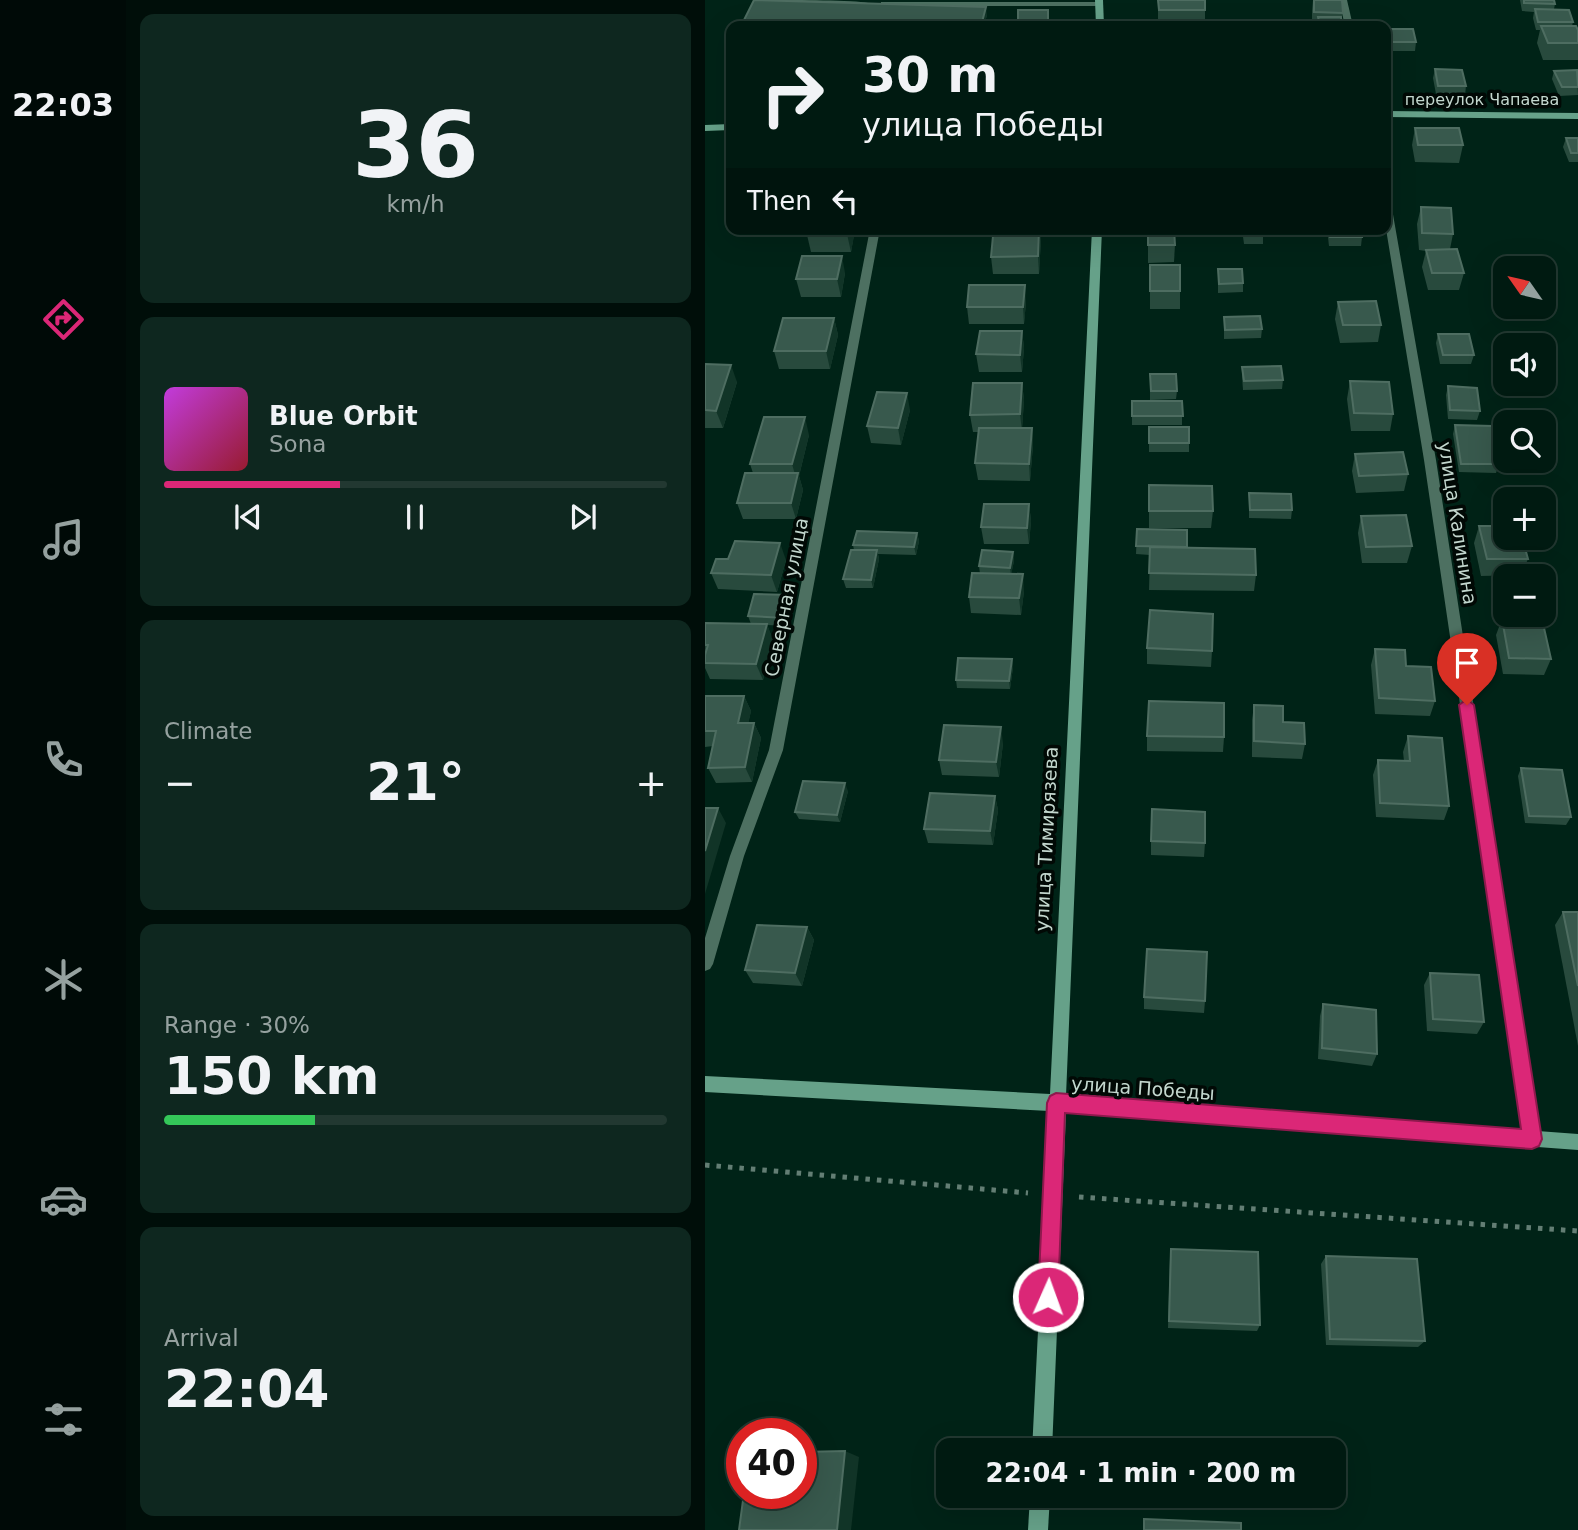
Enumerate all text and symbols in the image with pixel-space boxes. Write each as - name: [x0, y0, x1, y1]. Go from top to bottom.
- text: 30 m: [862, 47, 998, 104]
- icon: right: [747, 49, 838, 140]
- text: 22:03: [12, 86, 114, 124]
- street label: переулок Чапаева: [1405, 90, 1559, 109]
- text: 36: [352, 93, 479, 198]
- text: улица Победы: [862, 106, 1104, 144]
- icon: left: [826, 182, 864, 220]
- text: Then: [747, 186, 812, 216]
- text: km/h: [386, 191, 445, 217]
- north arrow: [1493, 256, 1555, 318]
- map controls: [1493, 256, 1556, 627]
- icon: directions: [39, 295, 88, 344]
- button: sound: [1493, 333, 1556, 396]
- text: Blue Orbit: [269, 401, 418, 431]
- button: search: [1493, 410, 1556, 473]
- text: Sona: [269, 431, 326, 457]
- street label: улица Калинина: [1434, 440, 1482, 606]
- button: +: [1493, 487, 1556, 550]
- icon: previous: [229, 498, 267, 536]
- icon: pause: [396, 498, 434, 536]
- icon: next: [564, 498, 602, 536]
- icon: music: [39, 515, 88, 564]
- street label: Северная улица: [760, 516, 812, 678]
- button: −: [1493, 564, 1556, 627]
- pin: [1437, 633, 1497, 705]
- icon: arrive: [1448, 644, 1486, 682]
- text: Climate: [164, 718, 253, 744]
- icon: phone: [39, 735, 88, 784]
- street label: улица Тимирязева: [1030, 746, 1062, 932]
- text: 21°: [366, 752, 465, 812]
- text: −: [164, 761, 196, 805]
- text: +: [635, 761, 667, 805]
- icon: climate: [39, 955, 88, 1004]
- text: Range · 30%: [164, 1012, 310, 1038]
- text: 150 km: [164, 1046, 379, 1106]
- street label: улица Победы: [1071, 1072, 1215, 1104]
- icon: car: [39, 1175, 88, 1224]
- position arrow: [1011, 1260, 1085, 1334]
- text: Arrival: [164, 1325, 239, 1351]
- text: 22:04: [164, 1359, 330, 1419]
- icon: filters: [39, 1395, 88, 1444]
- speed limit sign: 40: [726, 1418, 817, 1509]
- text: 22:04 · 1 min · 200 m: [986, 1458, 1296, 1488]

